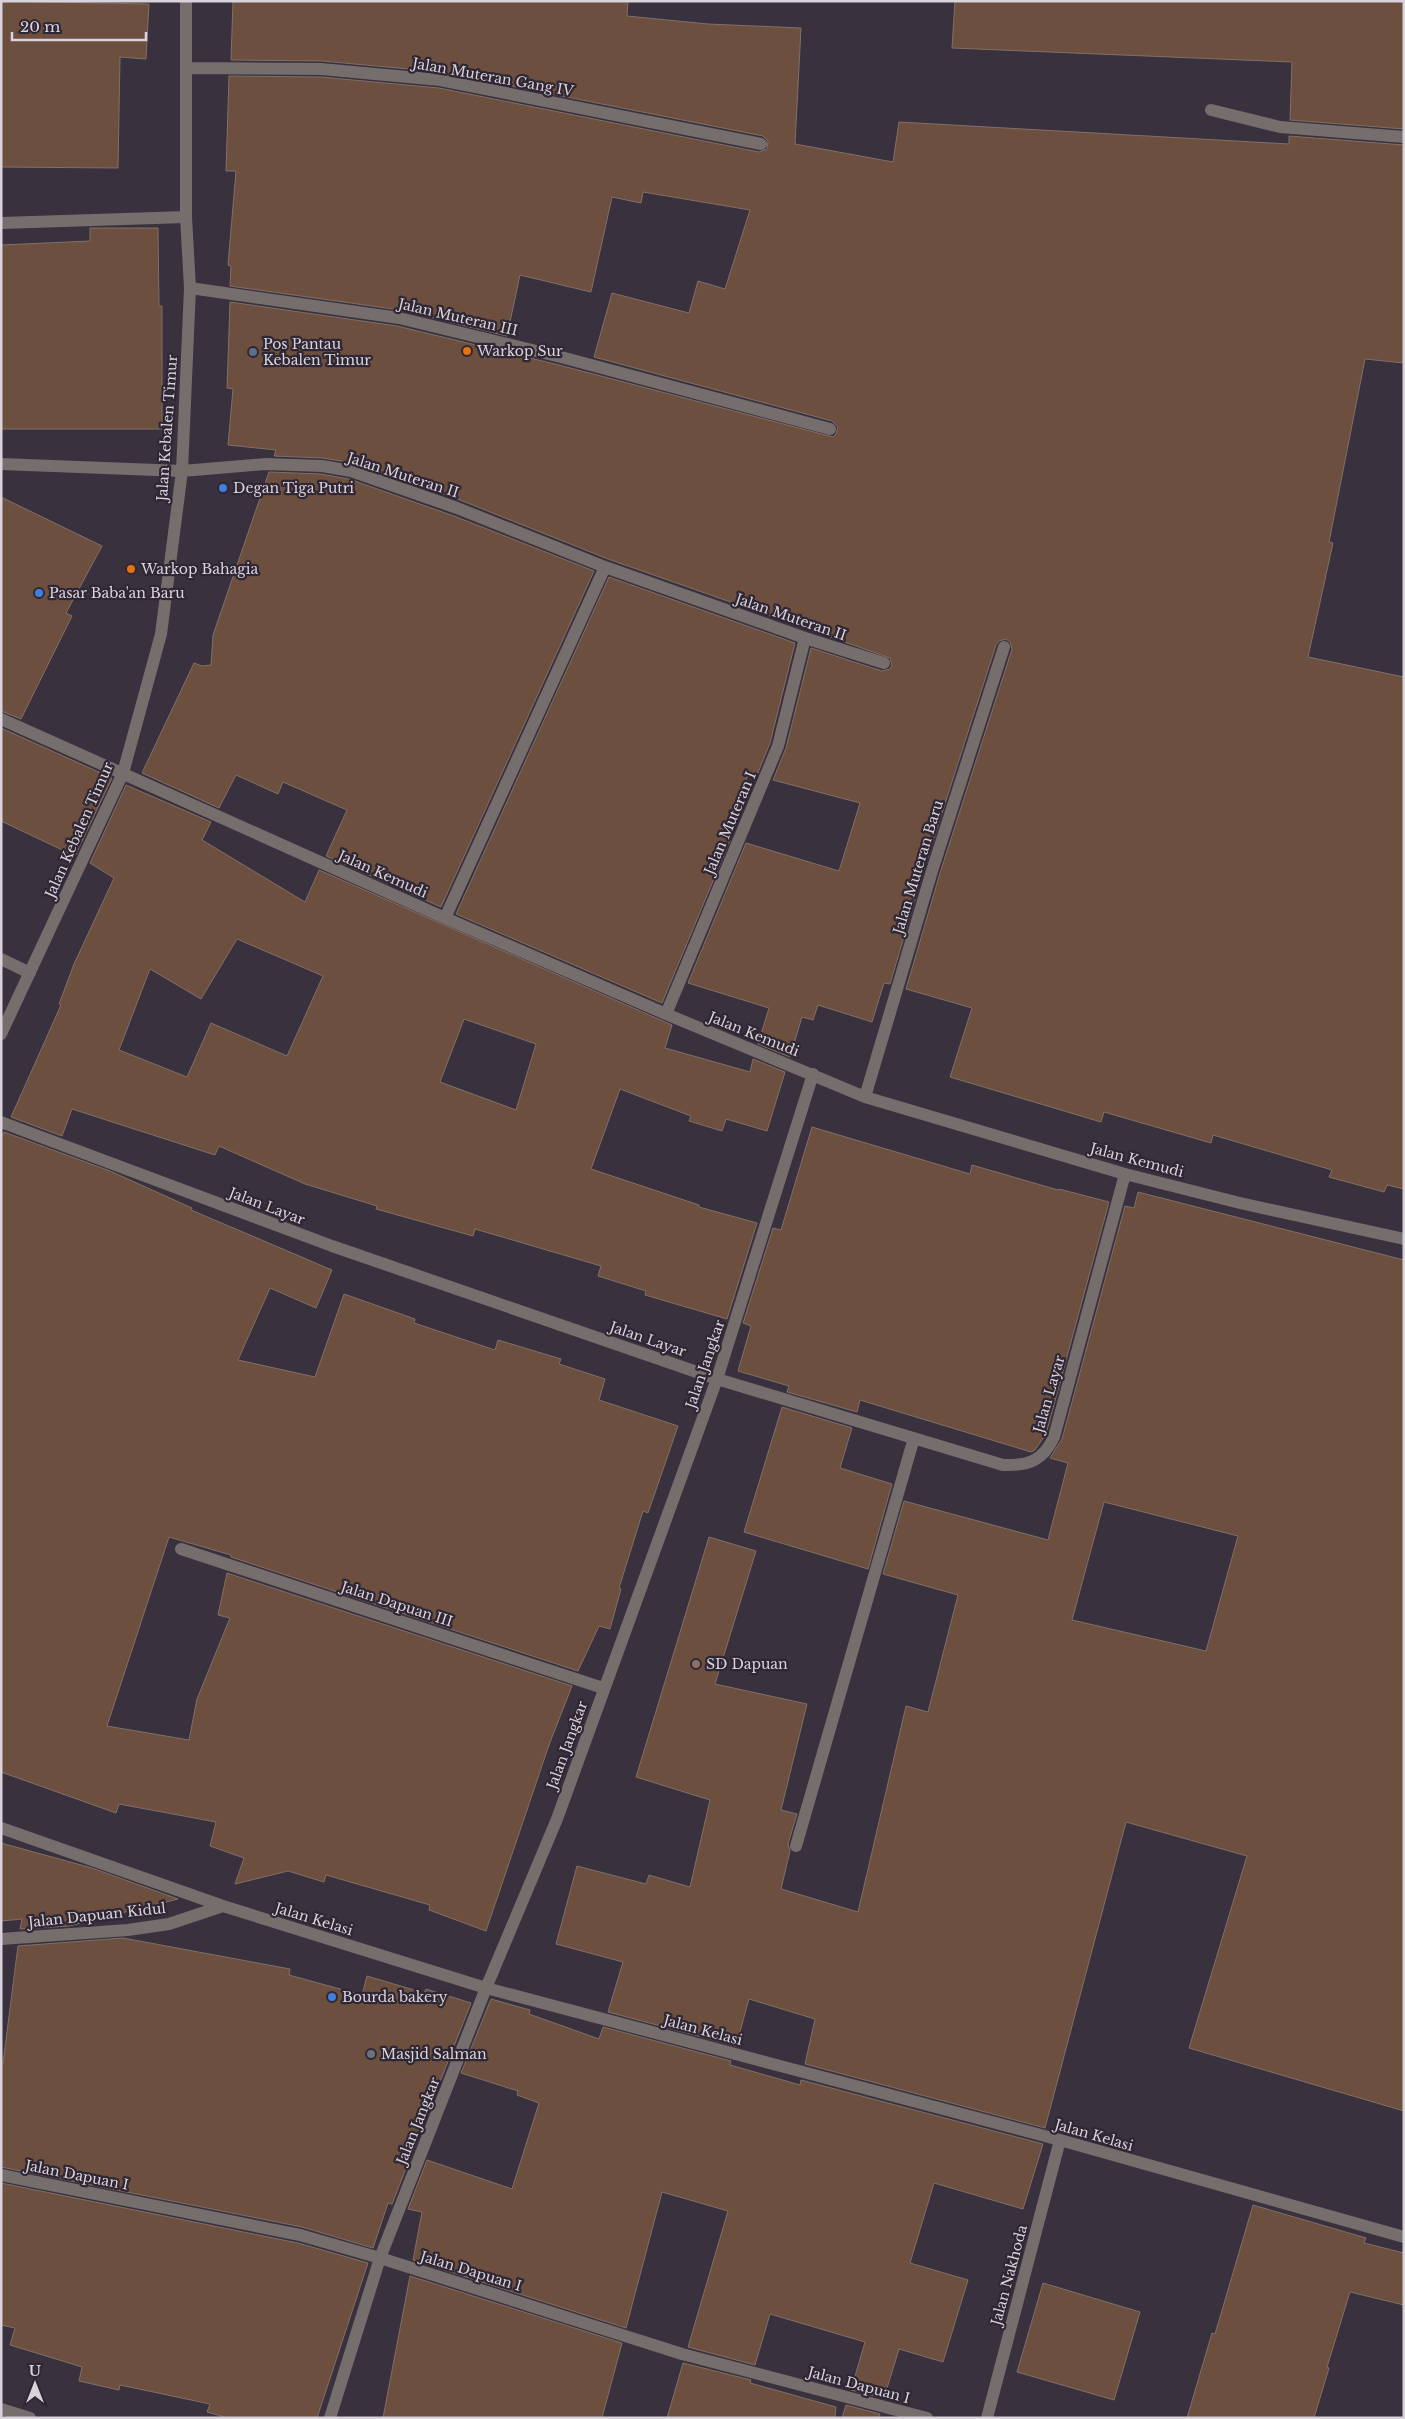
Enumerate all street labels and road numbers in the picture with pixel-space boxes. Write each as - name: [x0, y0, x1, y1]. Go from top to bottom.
- street label: Jalan Muteran Gang IV: [409, 54, 576, 100]
- street label: Jalan Muteran III: [395, 294, 520, 340]
- street label: Jalan Kebalen Timur: [153, 354, 181, 504]
- street label: Jalan Muteran II: [343, 448, 461, 502]
- street label: Jalan Muteran II: [731, 589, 849, 644]
- street label: Jalan Kebalen Timur: [40, 759, 117, 903]
- street label: Jalan Muteran I: [699, 769, 760, 879]
- street label: Jalan Muteran Baru: [888, 797, 947, 938]
- street label: Jalan Kemudi: [334, 845, 431, 902]
- street label: Jalan Kemudi: [704, 1007, 802, 1060]
- street label: Jalan Kemudi: [1086, 1138, 1186, 1181]
- street label: Jalan Layar: [225, 1183, 308, 1229]
- street label: Jalan Layar: [606, 1317, 689, 1361]
- street label: Jalan Jangkar: [681, 1317, 729, 1413]
- street label: Jalan Layar: [1029, 1353, 1069, 1437]
- street label: Jalan Dapuan III: [337, 1577, 455, 1631]
- street label: Jalan Jangkar: [542, 1698, 591, 1794]
- street label: Jalan Kelasi: [271, 1898, 355, 1939]
- street label: Jalan Dapuan Kidul: [25, 1899, 167, 1931]
- street label: Jalan Kelasi: [660, 2010, 745, 2049]
- street label: Jalan Jangkar: [392, 2074, 444, 2169]
- street label: Jalan Kelasi: [1051, 2115, 1136, 2155]
- street label: Jalan Dapuan I: [22, 2156, 130, 2194]
- street label: Jalan Nakhoda: [986, 2223, 1031, 2329]
- street label: Jalan Dapuan I: [416, 2246, 524, 2295]
- street label: Jalan Dapuan I: [804, 2362, 912, 2407]

